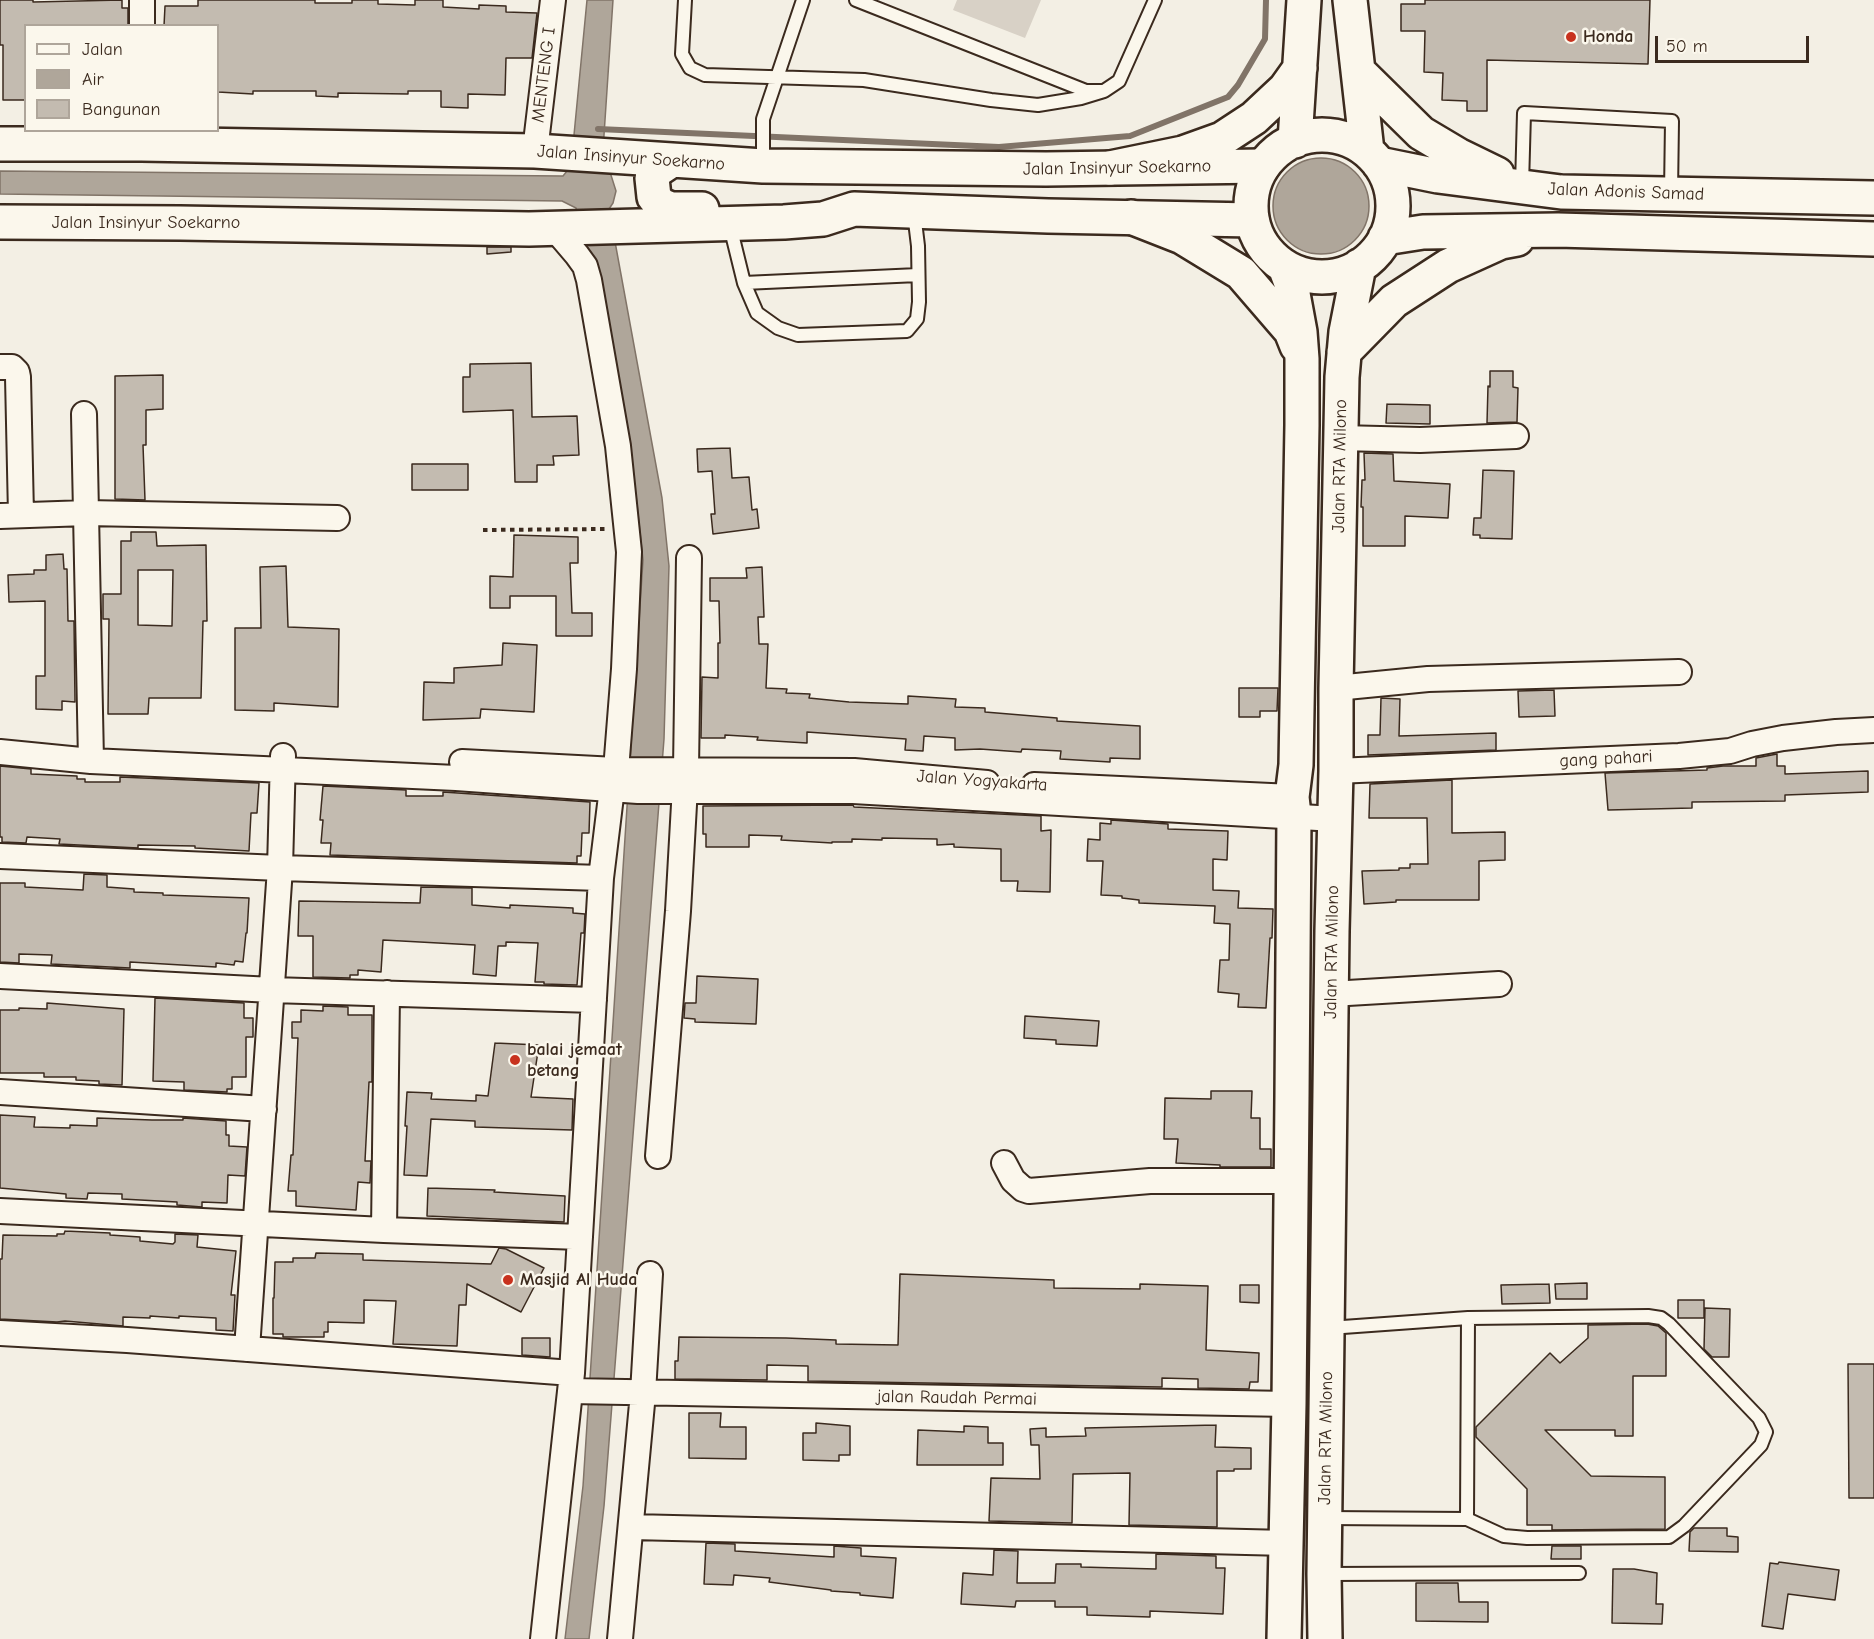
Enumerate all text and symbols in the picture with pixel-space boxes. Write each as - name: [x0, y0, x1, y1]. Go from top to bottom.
- legend: [24, 24, 219, 132]
- scale bar: [1658, 24, 1812, 62]
- street label: MENTENG I: [527, 26, 561, 124]
- place label: Honda: [1583, 26, 1633, 48]
- marker: Honda: [1564, 30, 1578, 44]
- text: 50 m: [1666, 36, 1708, 57]
- text: Jalan: [82, 39, 123, 60]
- text: Air: [82, 69, 104, 90]
- text: Bangunan: [82, 99, 160, 120]
- street label: Jalan Insinyur Soekarno: [536, 141, 726, 175]
- street label: Jalan Insinyur Soekarno: [1023, 156, 1211, 180]
- street label: Jalan Adonis Samad: [1547, 178, 1705, 206]
- street label: Jalan Insinyur Soekarno: [52, 212, 240, 234]
- street label: Jalan RTA Milono: [1328, 399, 1352, 533]
- street label: gang pahari: [1559, 746, 1653, 772]
- street label: Jalan Yogyakarta: [916, 766, 1048, 796]
- street label: Jalan RTA Milono: [1320, 885, 1344, 1019]
- place label: balai jemaat betang: [527, 1039, 622, 1082]
- marker: balai jemaat betang: [508, 1053, 522, 1067]
- place label: Masjid Al Huda: [520, 1269, 637, 1291]
- marker: Masjid Al Huda: [501, 1273, 515, 1287]
- street label: Jalan RTA Milono: [1314, 1371, 1338, 1505]
- street label: jalan Raudah Permai: [877, 1386, 1037, 1410]

